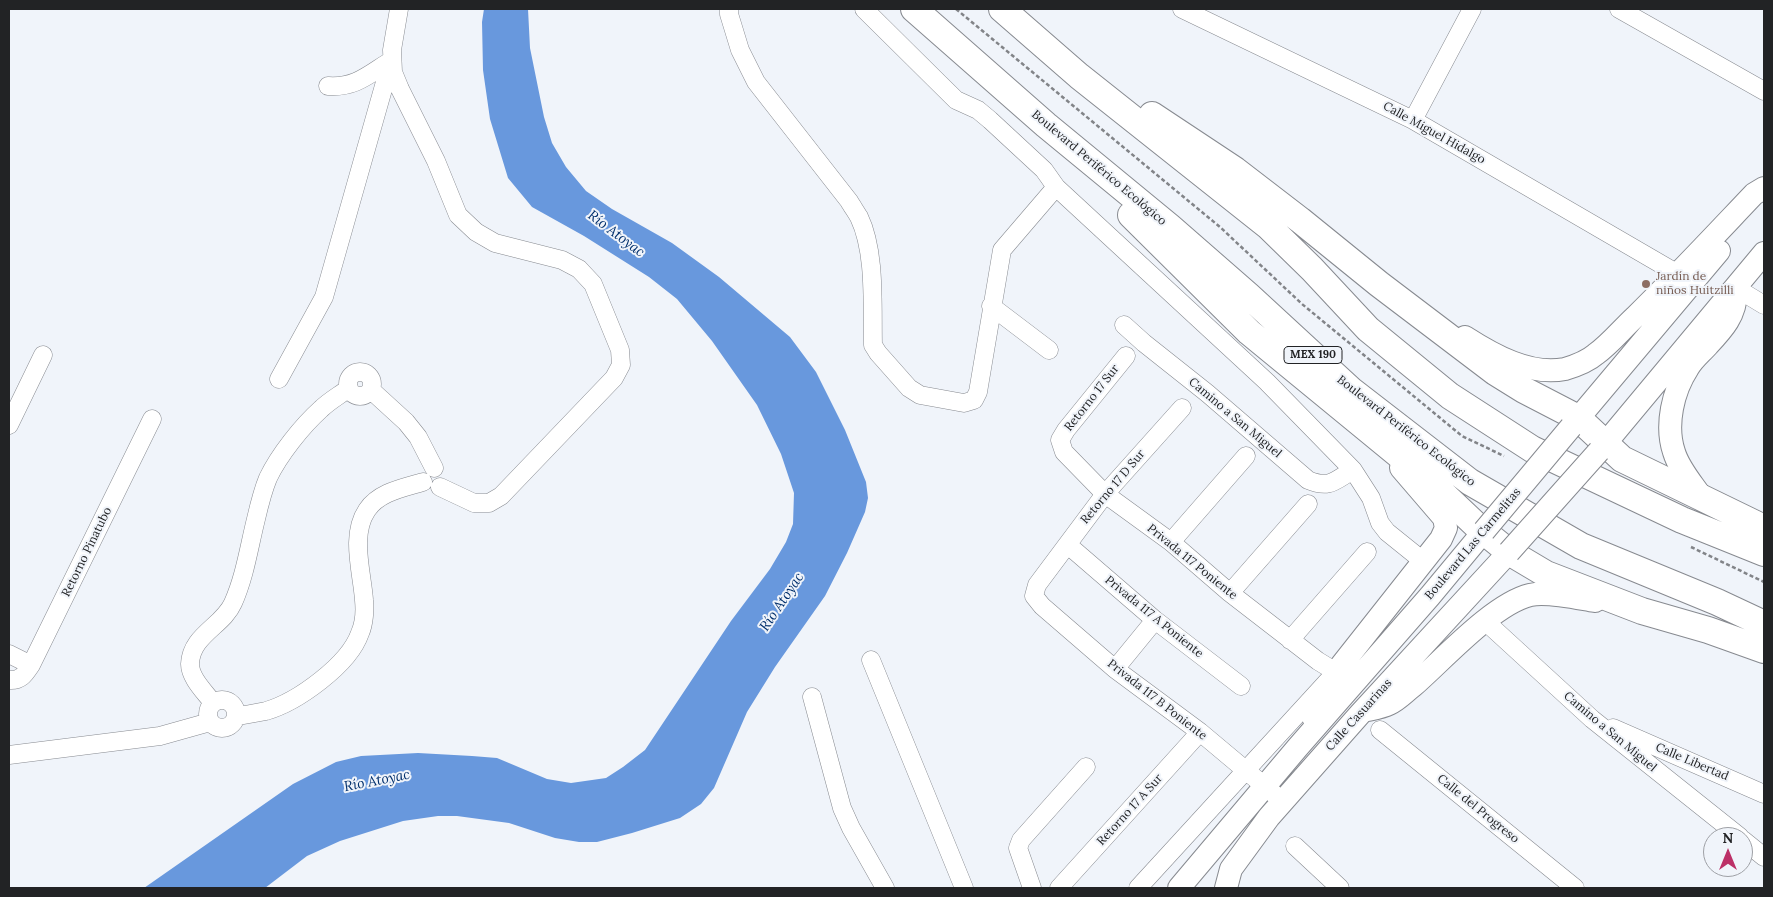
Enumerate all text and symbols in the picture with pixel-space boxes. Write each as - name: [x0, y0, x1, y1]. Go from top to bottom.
- street label: Calle Miguel Hidalgo: [1380, 99, 1488, 167]
- street label: Boulevard Periférico Ecológico: [1029, 107, 1169, 229]
- water label: Río Atoyac: [584, 207, 648, 261]
- place label: Jardín de niños Huitzilli: [1656, 270, 1734, 298]
- marker: Jardín de niños Huitzilli: [1640, 278, 1652, 290]
- road number: MEX 190: [1284, 346, 1342, 364]
- street label: Retorno 17 Sur: [1062, 362, 1122, 434]
- street label: Boulevard Periférico Ecológico: [1334, 373, 1478, 489]
- street label: Camino a San Miguel: [1186, 375, 1284, 461]
- street label: Retorno 17 D Sur: [1078, 447, 1148, 527]
- street label: Boulevard Las Carmelitas: [1422, 485, 1524, 603]
- street label: Retorno Pinatubo: [59, 505, 115, 599]
- street label: Privada 117 Poniente: [1144, 521, 1240, 603]
- water label: Río Atoyac: [756, 570, 808, 634]
- street label: Privada 117 A Poniente: [1102, 573, 1206, 661]
- street label: Privada 117 B Poniente: [1104, 657, 1210, 743]
- street label: Calle Casuarinas: [1323, 676, 1395, 754]
- street label: Camino a San Miguel: [1561, 689, 1659, 775]
- street label: Calle Libertad: [1653, 740, 1731, 784]
- water label: Río Atoyac: [343, 766, 411, 796]
- street label: Retorno 17 A Sur: [1094, 771, 1166, 849]
- street label: Calle del Progreso: [1434, 772, 1522, 846]
- north arrow: [1703, 827, 1753, 877]
- text: N: [1723, 829, 1733, 847]

